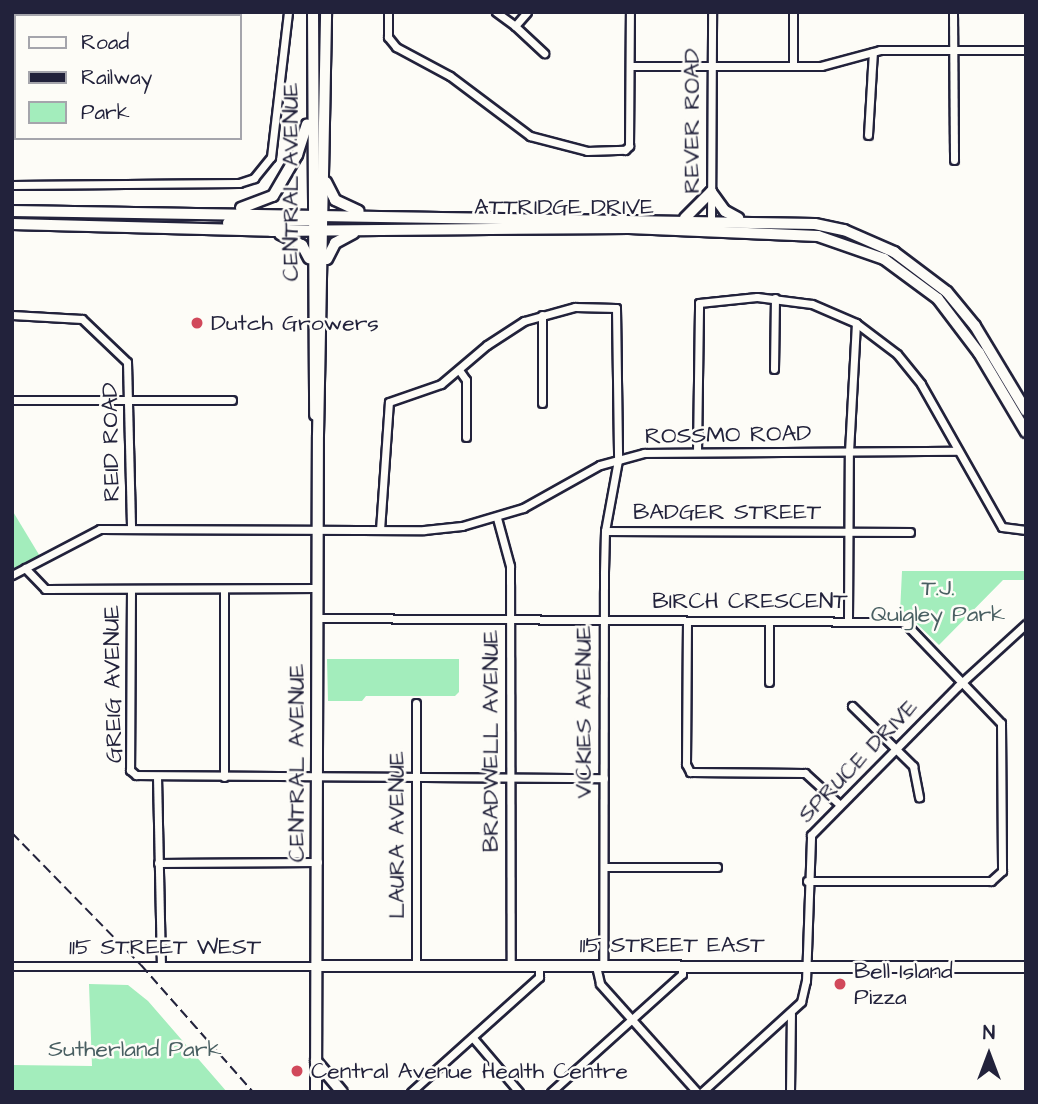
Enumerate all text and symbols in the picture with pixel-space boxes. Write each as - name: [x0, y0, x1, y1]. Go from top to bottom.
- legend: [14, 14, 242, 140]
- text: Road: [81, 28, 129, 57]
- street label: REVER ROAD: [678, 48, 706, 194]
- text: Railway: [81, 63, 152, 92]
- street label: CENTRAL AVENUE: [277, 83, 305, 281]
- text: Park: [81, 98, 130, 127]
- street label: ATTRIDGE DRIVE: [474, 193, 654, 221]
- place label: Dutch Growers: [211, 309, 379, 337]
- marker: Dutch Growers: [189, 315, 205, 331]
- street label: REID ROAD: [96, 382, 126, 502]
- street label: ROSSMO ROAD: [645, 420, 811, 450]
- street label: BADGER STREET: [633, 498, 821, 526]
- park label: T.J. Quigley Park: [871, 574, 1005, 628]
- street label: BIRCH CRESCENT: [652, 587, 848, 615]
- street label: GREIG AVENUE: [98, 605, 128, 763]
- street label: VICKIES AVENUE: [570, 626, 598, 798]
- street label: BRADWELL AVENUE: [477, 630, 505, 852]
- street label: CENTRAL AVENUE: [283, 664, 311, 862]
- street label: SPRUCE DRIVE: [792, 694, 924, 828]
- street label: LAURA AVENUE: [383, 751, 411, 919]
- street label: 115 STREET EAST: [579, 931, 765, 959]
- street label: 115 STREET WEST: [69, 933, 261, 961]
- place label: Bell Island Pizza: [854, 957, 953, 1011]
- marker: Bell Island Pizza: [832, 976, 848, 992]
- north arrow: [954, 1020, 1024, 1090]
- text: N: [983, 1020, 995, 1047]
- park label: Sutherland Park: [48, 1035, 222, 1063]
- place label: Central Avenue Health Centre: [311, 1057, 628, 1085]
- marker: Central Avenue Health Centre: [289, 1063, 305, 1079]

